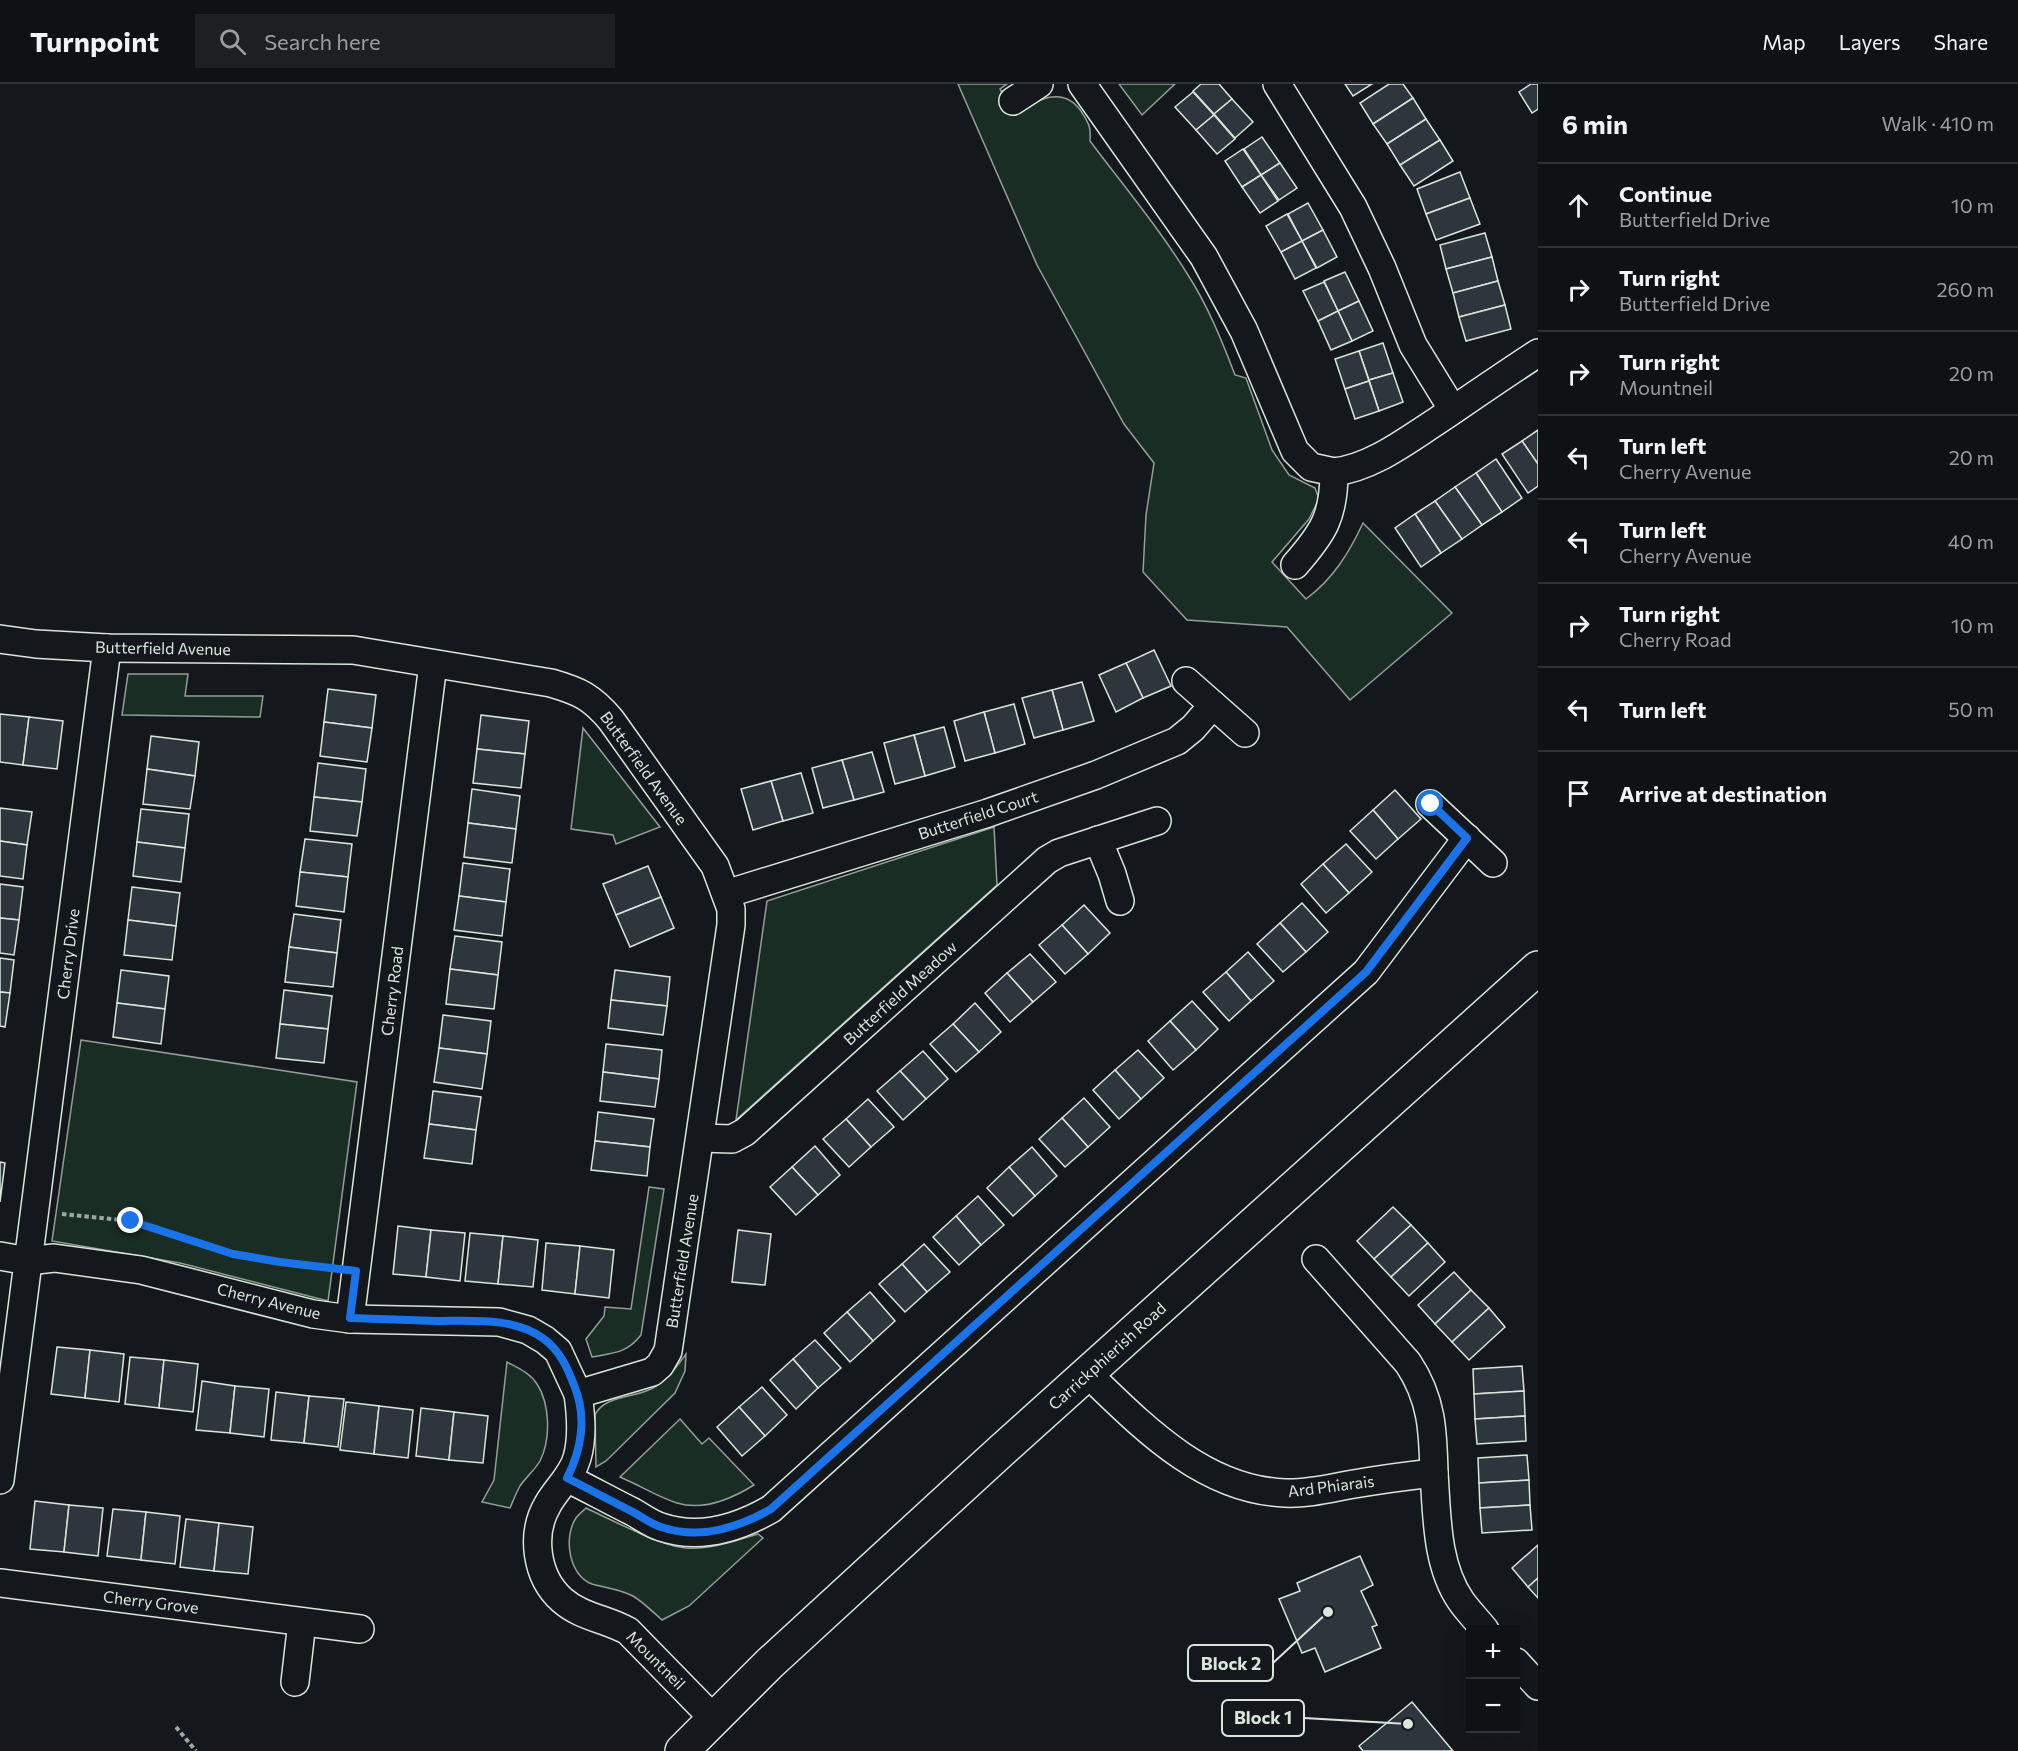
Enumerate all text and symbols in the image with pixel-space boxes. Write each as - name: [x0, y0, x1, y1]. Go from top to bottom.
- search box: [195, 14, 615, 68]
- text: Turnpoint: [30, 24, 159, 58]
- icon: search: [216, 25, 249, 58]
- text: Search here: [264, 28, 381, 55]
- text: Map: [1762, 29, 1806, 54]
- text: Layers: [1839, 29, 1901, 54]
- text: Share: [1934, 29, 1988, 54]
- text: 6 min: [1562, 108, 1628, 139]
- text: Walk · 410 m: [1882, 111, 1994, 135]
- text: Continue: [1619, 180, 1712, 207]
- icon: ahead: [1562, 189, 1595, 222]
- text: 10 m: [1951, 193, 1994, 217]
- text: Butterfield Drive: [1619, 207, 1770, 231]
- text: Turn right: [1619, 264, 1720, 291]
- icon: right: [1562, 273, 1595, 306]
- text: 260 m: [1936, 277, 1994, 301]
- text: Butterfield Drive: [1619, 291, 1770, 315]
- text: Turn right: [1619, 348, 1720, 375]
- icon: right: [1562, 357, 1595, 390]
- text: 20 m: [1949, 361, 1994, 385]
- text: Mountneil: [1619, 375, 1713, 399]
- text: Turn left: [1619, 432, 1706, 459]
- icon: left: [1562, 441, 1595, 474]
- text: 20 m: [1949, 445, 1994, 469]
- text: Cherry Avenue: [1619, 459, 1752, 483]
- text: Turn left: [1619, 516, 1706, 543]
- icon: left: [1562, 525, 1595, 558]
- text: 40 m: [1948, 529, 1994, 553]
- text: Cherry Avenue: [1619, 543, 1752, 567]
- text: Turn right: [1619, 600, 1720, 627]
- icon: right: [1562, 609, 1595, 642]
- text: 10 m: [1951, 613, 1994, 637]
- text: Cherry Road: [1619, 627, 1732, 651]
- street label: Butterfield Avenue: [95, 637, 231, 658]
- icon: left: [1562, 693, 1595, 726]
- text: Turn left: [1619, 696, 1706, 723]
- text: 50 m: [1948, 697, 1994, 721]
- street label: Butterfield Avenue: [597, 707, 692, 828]
- icon: arrive: [1562, 777, 1595, 810]
- text: Arrive at destination: [1619, 780, 1827, 807]
- street label: Butterfield Court: [916, 786, 1041, 843]
- route start: [1417, 790, 1443, 816]
- street label: Cherry Drive: [53, 907, 82, 1000]
- street label: Butterfield Meadow: [839, 937, 960, 1048]
- street label: Cherry Road: [377, 945, 406, 1037]
- street label: Butterfield Avenue: [662, 1192, 702, 1329]
- route end: [117, 1207, 143, 1233]
- street label: Cherry Avenue: [215, 1278, 323, 1323]
- street label: Carrickphierish Road: [1044, 1298, 1169, 1413]
- street label: Ard Phiarais: [1287, 1471, 1375, 1500]
- street label: Cherry Grove: [102, 1586, 200, 1617]
- map controls: [1466, 1625, 1520, 1733]
- button: +: [1466, 1625, 1520, 1679]
- street label: Mountneil: [623, 1626, 690, 1693]
- callout: Block 2: [1188, 1645, 1273, 1681]
- text: Block 2: [1201, 1652, 1261, 1674]
- button: −: [1466, 1679, 1520, 1733]
- callout: Block 1: [1222, 1700, 1304, 1736]
- text: Block 1: [1234, 1706, 1292, 1728]

